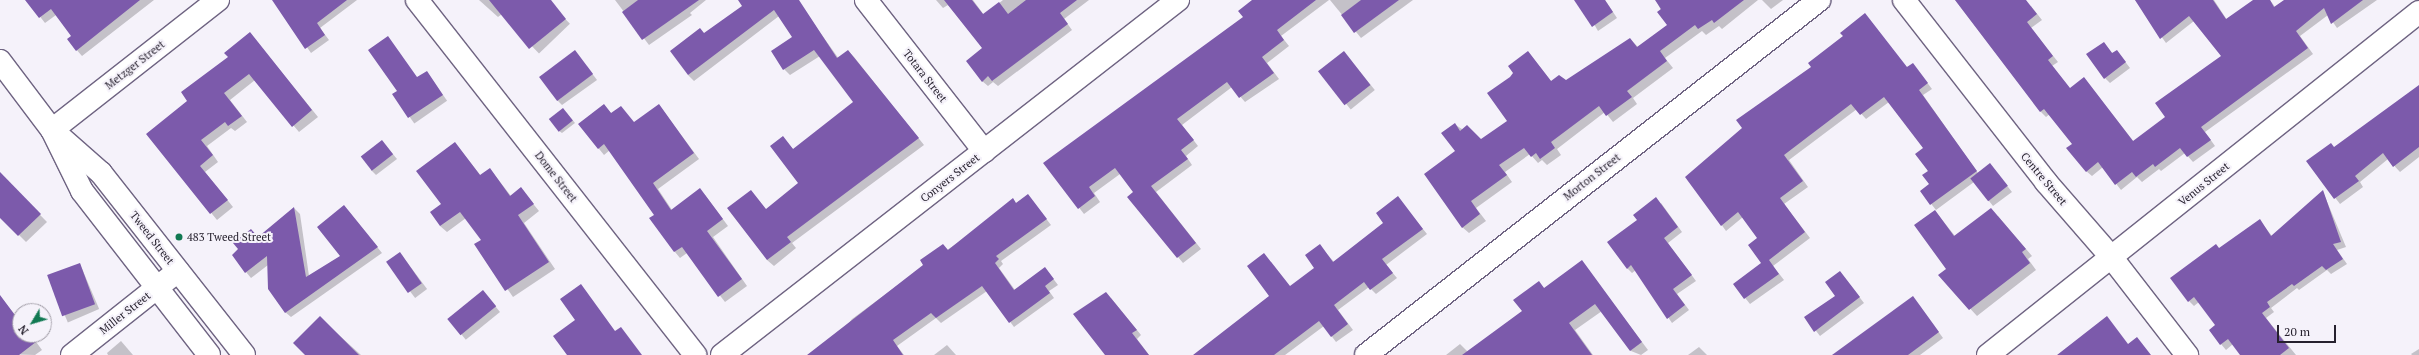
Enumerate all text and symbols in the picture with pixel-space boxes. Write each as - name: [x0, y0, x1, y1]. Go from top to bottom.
- street label: Metzger Street: [103, 38, 167, 92]
- street label: Totara Street: [900, 47, 950, 105]
- street label: Dome Street: [532, 149, 580, 205]
- street label: Centre Street: [2018, 150, 2070, 208]
- street label: Conyers Street: [918, 151, 982, 205]
- street label: Morton Street: [1561, 151, 1623, 203]
- street label: Venus Street: [2176, 159, 2232, 209]
- street label: Tweed Street: [127, 209, 177, 267]
- place label: 483 Tweed Street: [187, 230, 271, 244]
- marker: 483 Tweed Street: [174, 232, 184, 242]
- street label: Miller Street: [97, 289, 153, 337]
- north arrow: [12, 303, 52, 343]
- scale bar: [2279, 317, 2338, 343]
- text: N: [15, 322, 31, 337]
- text: 20 m: [2284, 324, 2310, 339]

